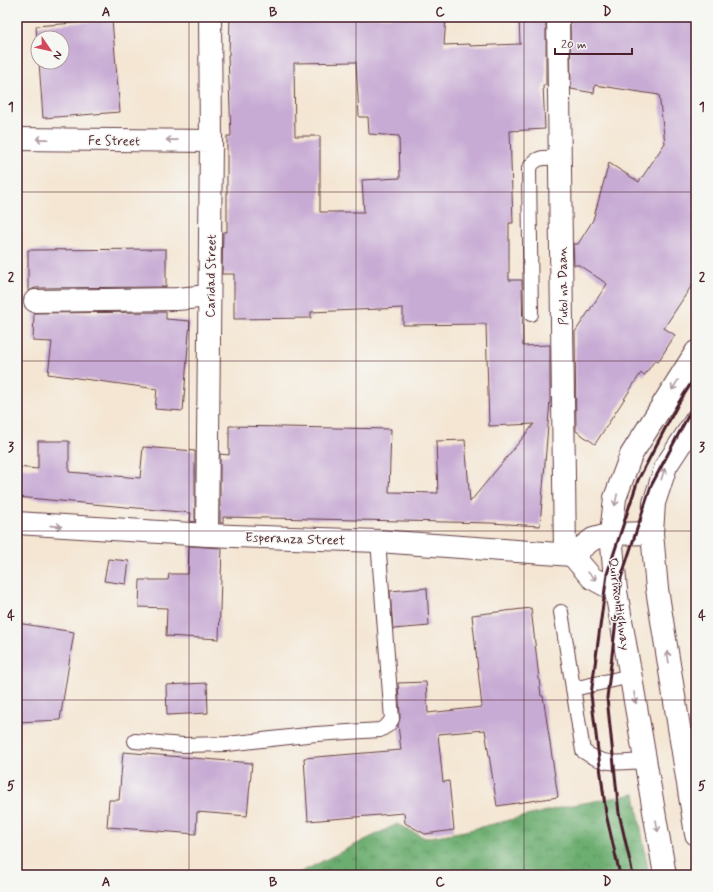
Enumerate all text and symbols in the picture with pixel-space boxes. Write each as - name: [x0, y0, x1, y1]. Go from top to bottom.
- text: A: [102, 4, 110, 21]
- text: B: [269, 4, 278, 21]
- text: C: [435, 4, 445, 21]
- text: D: [603, 4, 612, 21]
- north arrow: [30, 30, 70, 70]
- scale bar: [555, 30, 632, 56]
- text: 20 m: [561, 37, 587, 53]
- text: N: [50, 48, 65, 62]
- text: 1: [8, 99, 14, 116]
- text: 1: [699, 99, 705, 116]
- street label: Fe Street: [88, 133, 140, 150]
- one-way arrow: [36, 135, 49, 143]
- one-way arrow: [166, 136, 179, 144]
- street label: Caridad Street: [202, 234, 221, 318]
- street label: Putol na Daan: [554, 246, 573, 325]
- text: 2: [8, 269, 15, 286]
- text: 2: [699, 269, 706, 286]
- one-way arrow: [671, 379, 679, 390]
- text: 3: [8, 439, 14, 456]
- text: 3: [699, 439, 705, 456]
- one-way arrow: [660, 468, 668, 480]
- one-way arrow: [611, 493, 619, 506]
- one-way arrow: [49, 522, 62, 529]
- street label: Esperanza Street: [245, 529, 345, 550]
- street label: Quirino Highway: [602, 557, 633, 652]
- one-way arrow: [586, 572, 597, 581]
- text: 4: [7, 608, 15, 625]
- text: 4: [698, 608, 706, 625]
- one-way arrow: [664, 651, 672, 664]
- one-way arrow: [631, 691, 639, 704]
- text: 5: [7, 778, 15, 795]
- text: 5: [698, 778, 706, 795]
- one-way arrow: [653, 819, 661, 832]
- text: A: [102, 874, 110, 891]
- text: B: [269, 874, 278, 891]
- text: C: [435, 874, 445, 891]
- text: D: [603, 874, 612, 891]

